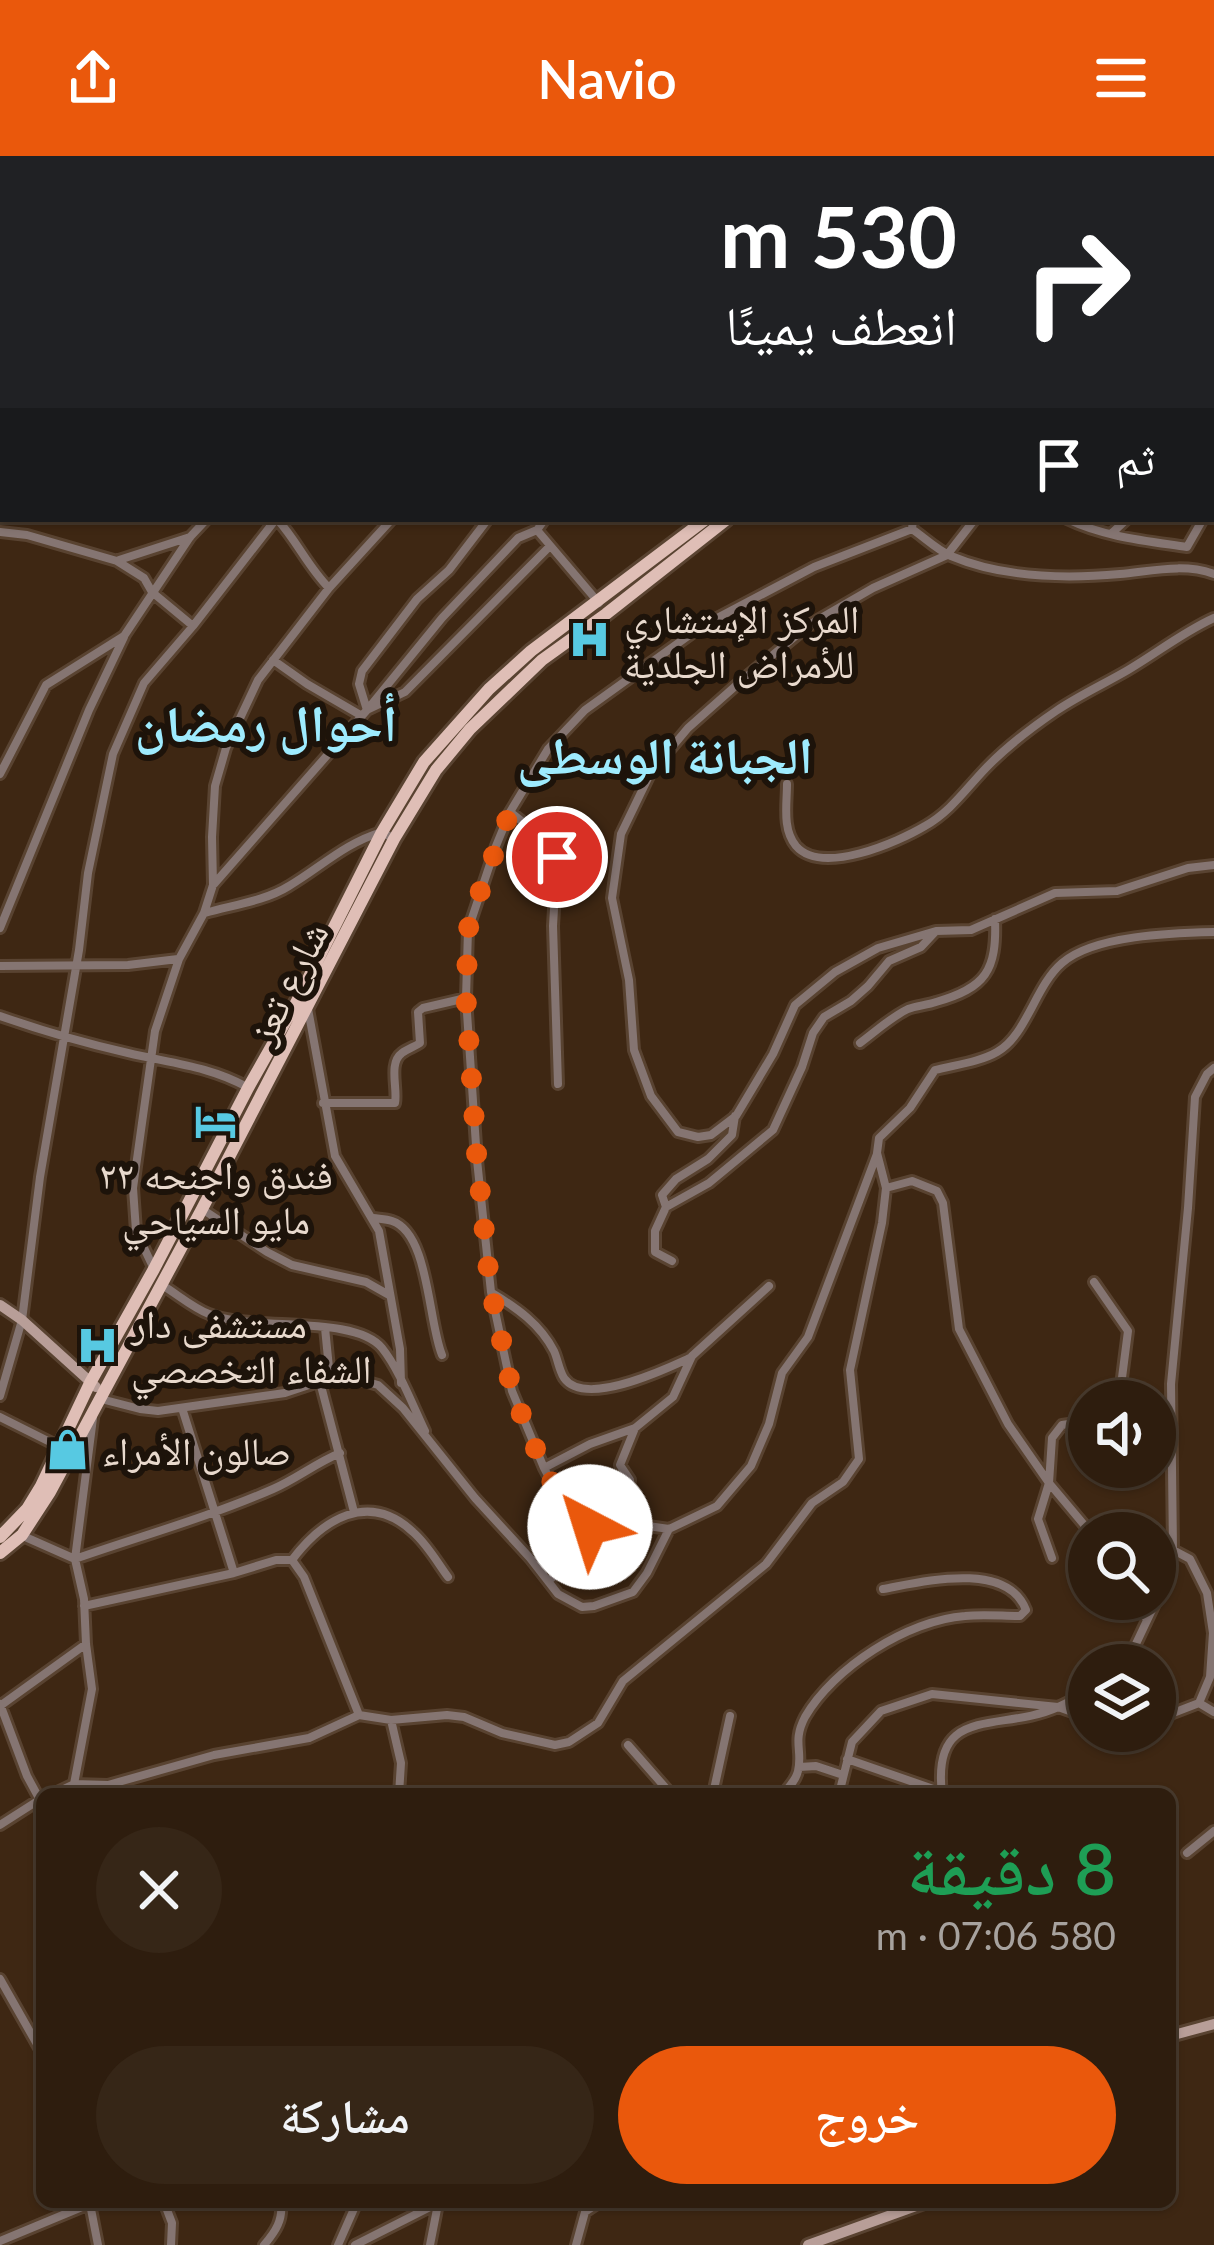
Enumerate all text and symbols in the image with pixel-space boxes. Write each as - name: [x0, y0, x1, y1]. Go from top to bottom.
- icon: share: [60, 45, 126, 111]
- icon: menu: [1088, 45, 1154, 111]
- text: Navio: [537, 46, 677, 111]
- text: 530 m: [720, 185, 957, 286]
- icon: right: [999, 204, 1155, 360]
- text: انعطف يمينًا: [725, 292, 957, 357]
- text: ثم: [1116, 431, 1155, 485]
- icon: arrive: [1026, 432, 1092, 498]
- place label: المركز الإستشاري للأمراض الجلدية: [624, 595, 859, 689]
- hospital icon: المركز الإستشاري للأمراض الجلدية: [567, 617, 613, 663]
- district label: أحوال رمضان: [135, 692, 397, 755]
- district label: الجبانة الوسطى: [517, 724, 813, 788]
- pin: [506, 806, 608, 908]
- icon: arrive: [524, 824, 590, 890]
- street label: شارع تعز: [237, 914, 340, 1052]
- hotel icon: فندق واجنحه ٢٢ مايو السياحي: [193, 1099, 239, 1145]
- place label: فندق واجنحه ٢٢ مايو السياحي: [99, 1151, 333, 1252]
- place label: مستشفى دار الشفاء التخصصي: [130, 1300, 371, 1401]
- hospital icon: مستشفى دار الشفاء التخصصي: [74, 1322, 120, 1368]
- map controls: [1068, 1380, 1176, 1752]
- button: sound: [1068, 1380, 1176, 1488]
- shop icon: صالون الأمراء: [45, 1427, 91, 1473]
- place label: صالون الأمراء: [102, 1427, 291, 1475]
- position arrow: [527, 1464, 653, 1590]
- button: search: [1068, 1512, 1176, 1620]
- button: layers: [1068, 1644, 1176, 1752]
- text: 8 دقيقة: [907, 1824, 1116, 1910]
- button: close: [96, 1827, 222, 1953]
- text: 580 m · 07:06: [876, 1912, 1116, 1958]
- button: مشاركة: [96, 2046, 594, 2184]
- button: خروج: [618, 2046, 1116, 2184]

